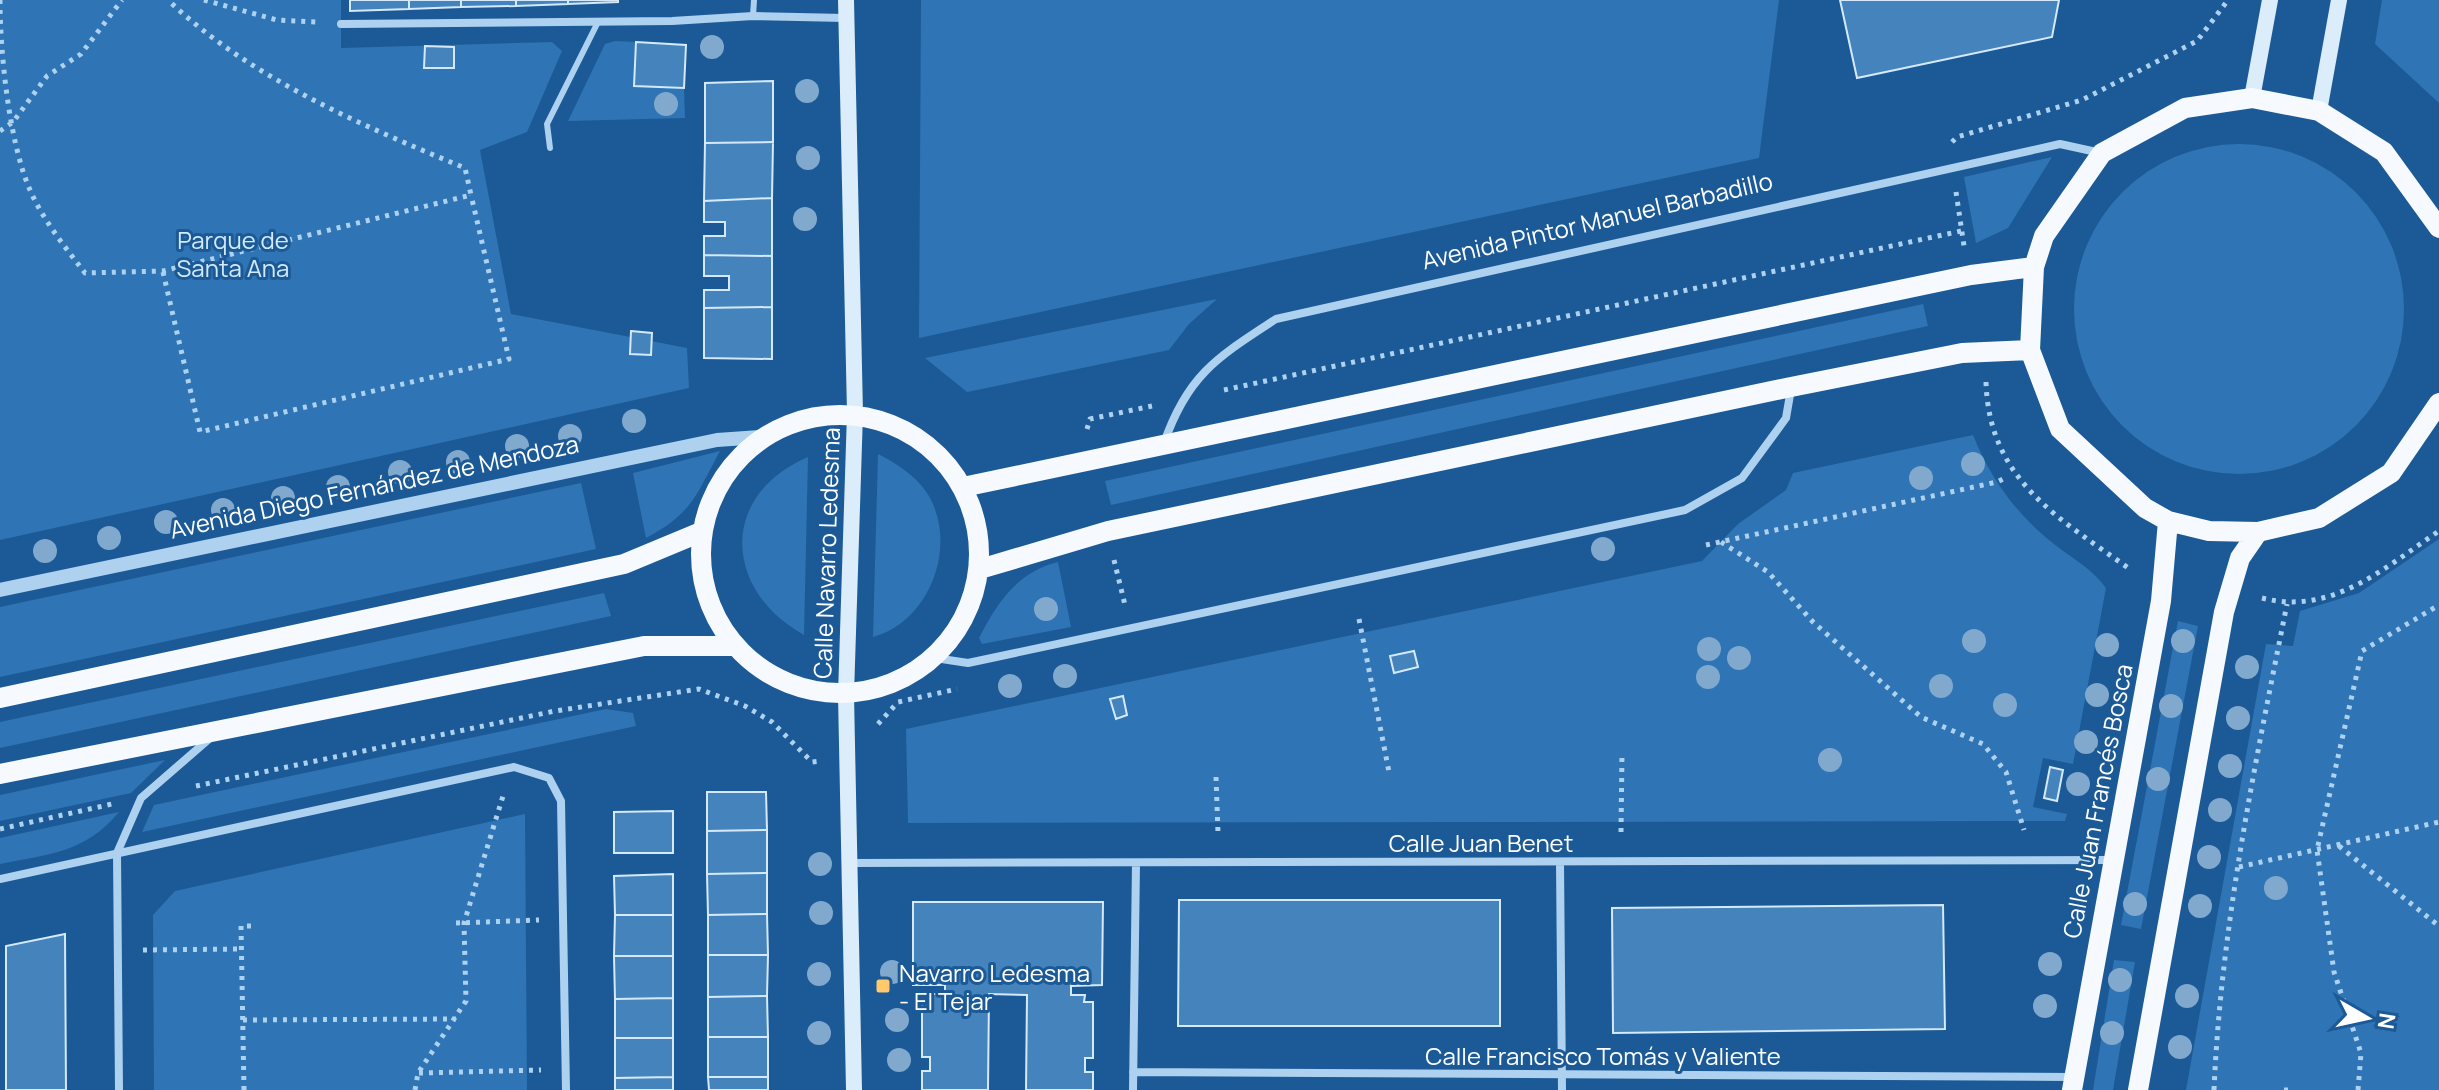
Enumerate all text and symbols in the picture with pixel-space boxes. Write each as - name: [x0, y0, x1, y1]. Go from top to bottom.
- street label: Avenida Pintor Manuel Barbadillo: [1418, 164, 1776, 276]
- park label: Parque de Santa Ana: [177, 223, 289, 284]
- street label: Avenida Diego Fernández de Mendoza: [167, 427, 581, 545]
- street label: Calle Navarro Ledesma: [805, 427, 847, 679]
- street label: Calle Juan Francés Bosca: [2054, 661, 2140, 941]
- street label: Calle Juan Benet: [1389, 826, 1573, 859]
- place label: Navarro Ledesma - El Tejar: [899, 956, 1090, 1017]
- marker: Navarro Ledesma - El Tejar: [874, 977, 892, 995]
- north arrow: [2327, 978, 2407, 1058]
- text: N: [2371, 1011, 2403, 1031]
- street label: Calle Francisco Tomás y Valiente: [1425, 1039, 1781, 1072]

